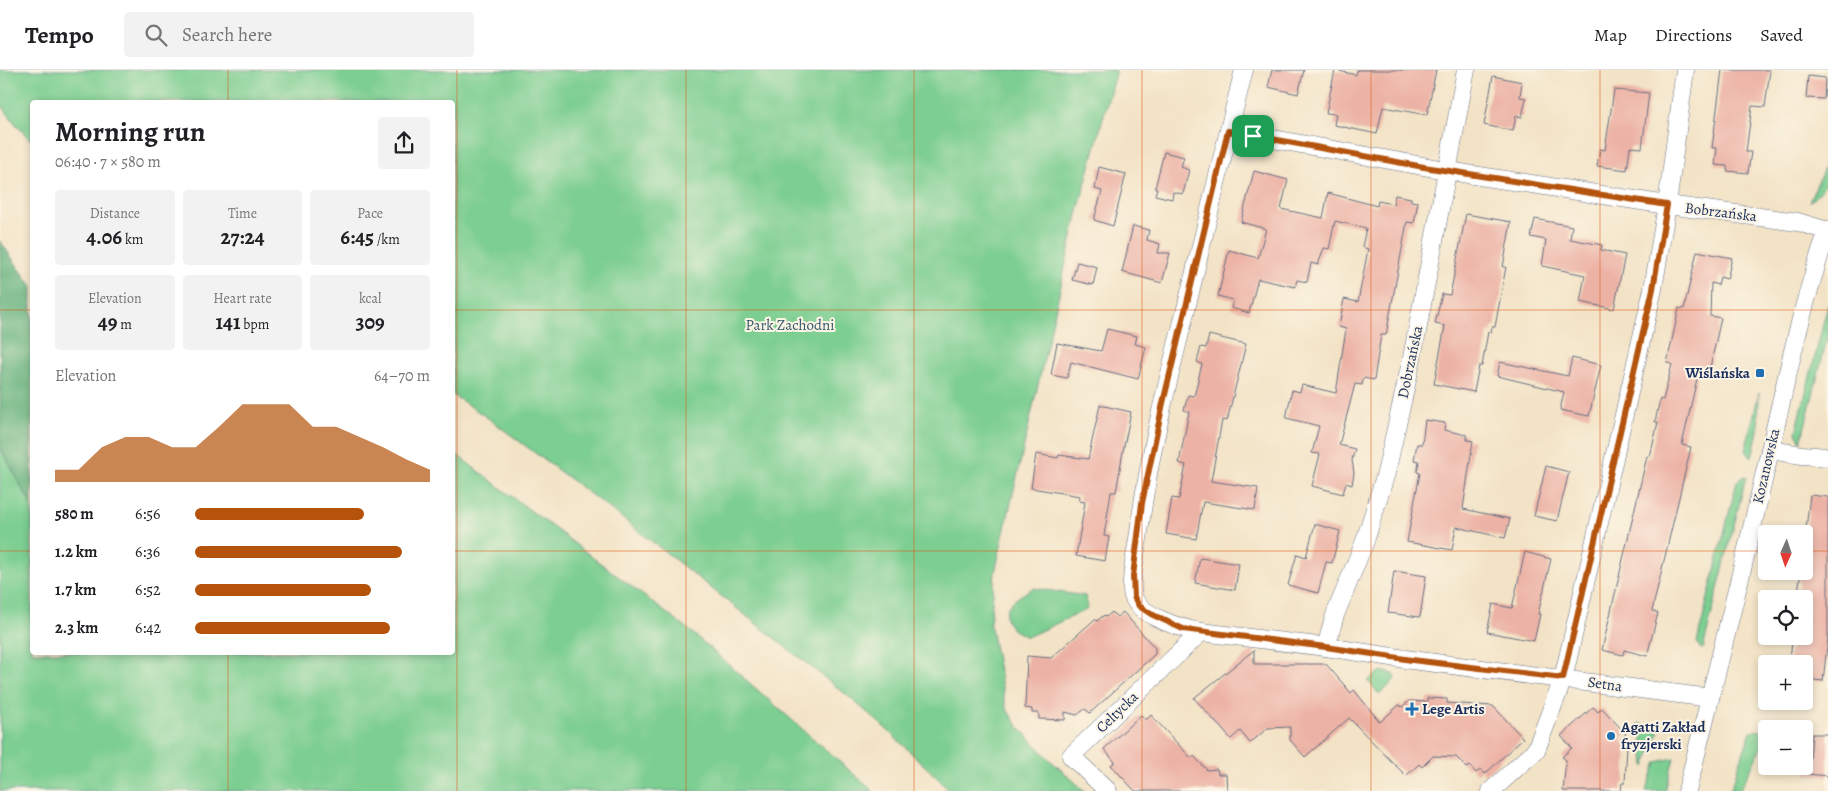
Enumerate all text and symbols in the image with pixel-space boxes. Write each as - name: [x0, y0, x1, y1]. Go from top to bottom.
- search box: [124, 12, 474, 57]
- text: Tempo: [25, 19, 94, 51]
- icon: search: [142, 21, 170, 49]
- text: Search here: [182, 22, 272, 48]
- text: Map: [1594, 23, 1627, 47]
- text: Directions: [1655, 23, 1732, 47]
- text: Saved: [1760, 23, 1803, 47]
- text: Morning run: [55, 113, 205, 151]
- pin: [1232, 115, 1274, 157]
- button: share: [378, 117, 430, 169]
- icon: arrive: [1239, 122, 1267, 150]
- text: 06:40 · 7 × 580 m: [55, 151, 161, 173]
- street label: Bobrzańska: [1684, 198, 1758, 226]
- text: Distance: [90, 204, 140, 223]
- text: Time: [228, 204, 257, 223]
- text: Pace: [357, 204, 383, 223]
- text: 4.06: [86, 223, 122, 251]
- text: 27:24: [220, 223, 265, 251]
- text: 6:45: [340, 223, 374, 251]
- text: km: [122, 230, 144, 249]
- text: /km: [374, 230, 400, 249]
- text: Elevation: [88, 289, 142, 308]
- text: Heart rate: [213, 289, 272, 308]
- text: kcal: [359, 289, 381, 308]
- text: 49: [98, 308, 117, 336]
- text: 141: [216, 308, 240, 336]
- text: 309: [355, 308, 385, 336]
- text: m: [117, 315, 132, 334]
- text: bpm: [240, 315, 269, 334]
- park label: Park Zachodni: [746, 315, 834, 335]
- street label: Dobrzańska: [1393, 324, 1427, 400]
- place label: Wiślańska: [1684, 363, 1751, 383]
- text: Elevation: [55, 365, 116, 387]
- text: 64–70 m: [374, 365, 430, 387]
- marker: Wiślańska: [1754, 367, 1766, 379]
- street label: Kozanowska: [1748, 426, 1784, 506]
- text: 580 m: [55, 503, 94, 525]
- text: 6:56: [135, 503, 160, 525]
- north arrow: [1758, 525, 1812, 580]
- map controls: [1758, 525, 1813, 775]
- text: 1.2 km: [55, 541, 97, 563]
- text: 6:36: [135, 541, 160, 563]
- text: 1.7 km: [55, 579, 96, 601]
- text: 6:52: [135, 579, 161, 601]
- button: locate: [1758, 590, 1813, 645]
- text: 2.3 km: [55, 617, 98, 639]
- text: 6:42: [135, 617, 161, 639]
- button: +: [1758, 655, 1813, 710]
- street label: Setna: [1587, 672, 1623, 696]
- street label: Celtycka: [1092, 687, 1142, 737]
- place label: Lege Artis: [1422, 699, 1485, 719]
- marker: Lege Artis: [1406, 703, 1418, 715]
- place label: Agatti Zakład fryzjerski: [1620, 717, 1707, 754]
- button: −: [1758, 720, 1813, 775]
- marker: Agatti Zakład fryzjerski: [1605, 730, 1617, 742]

